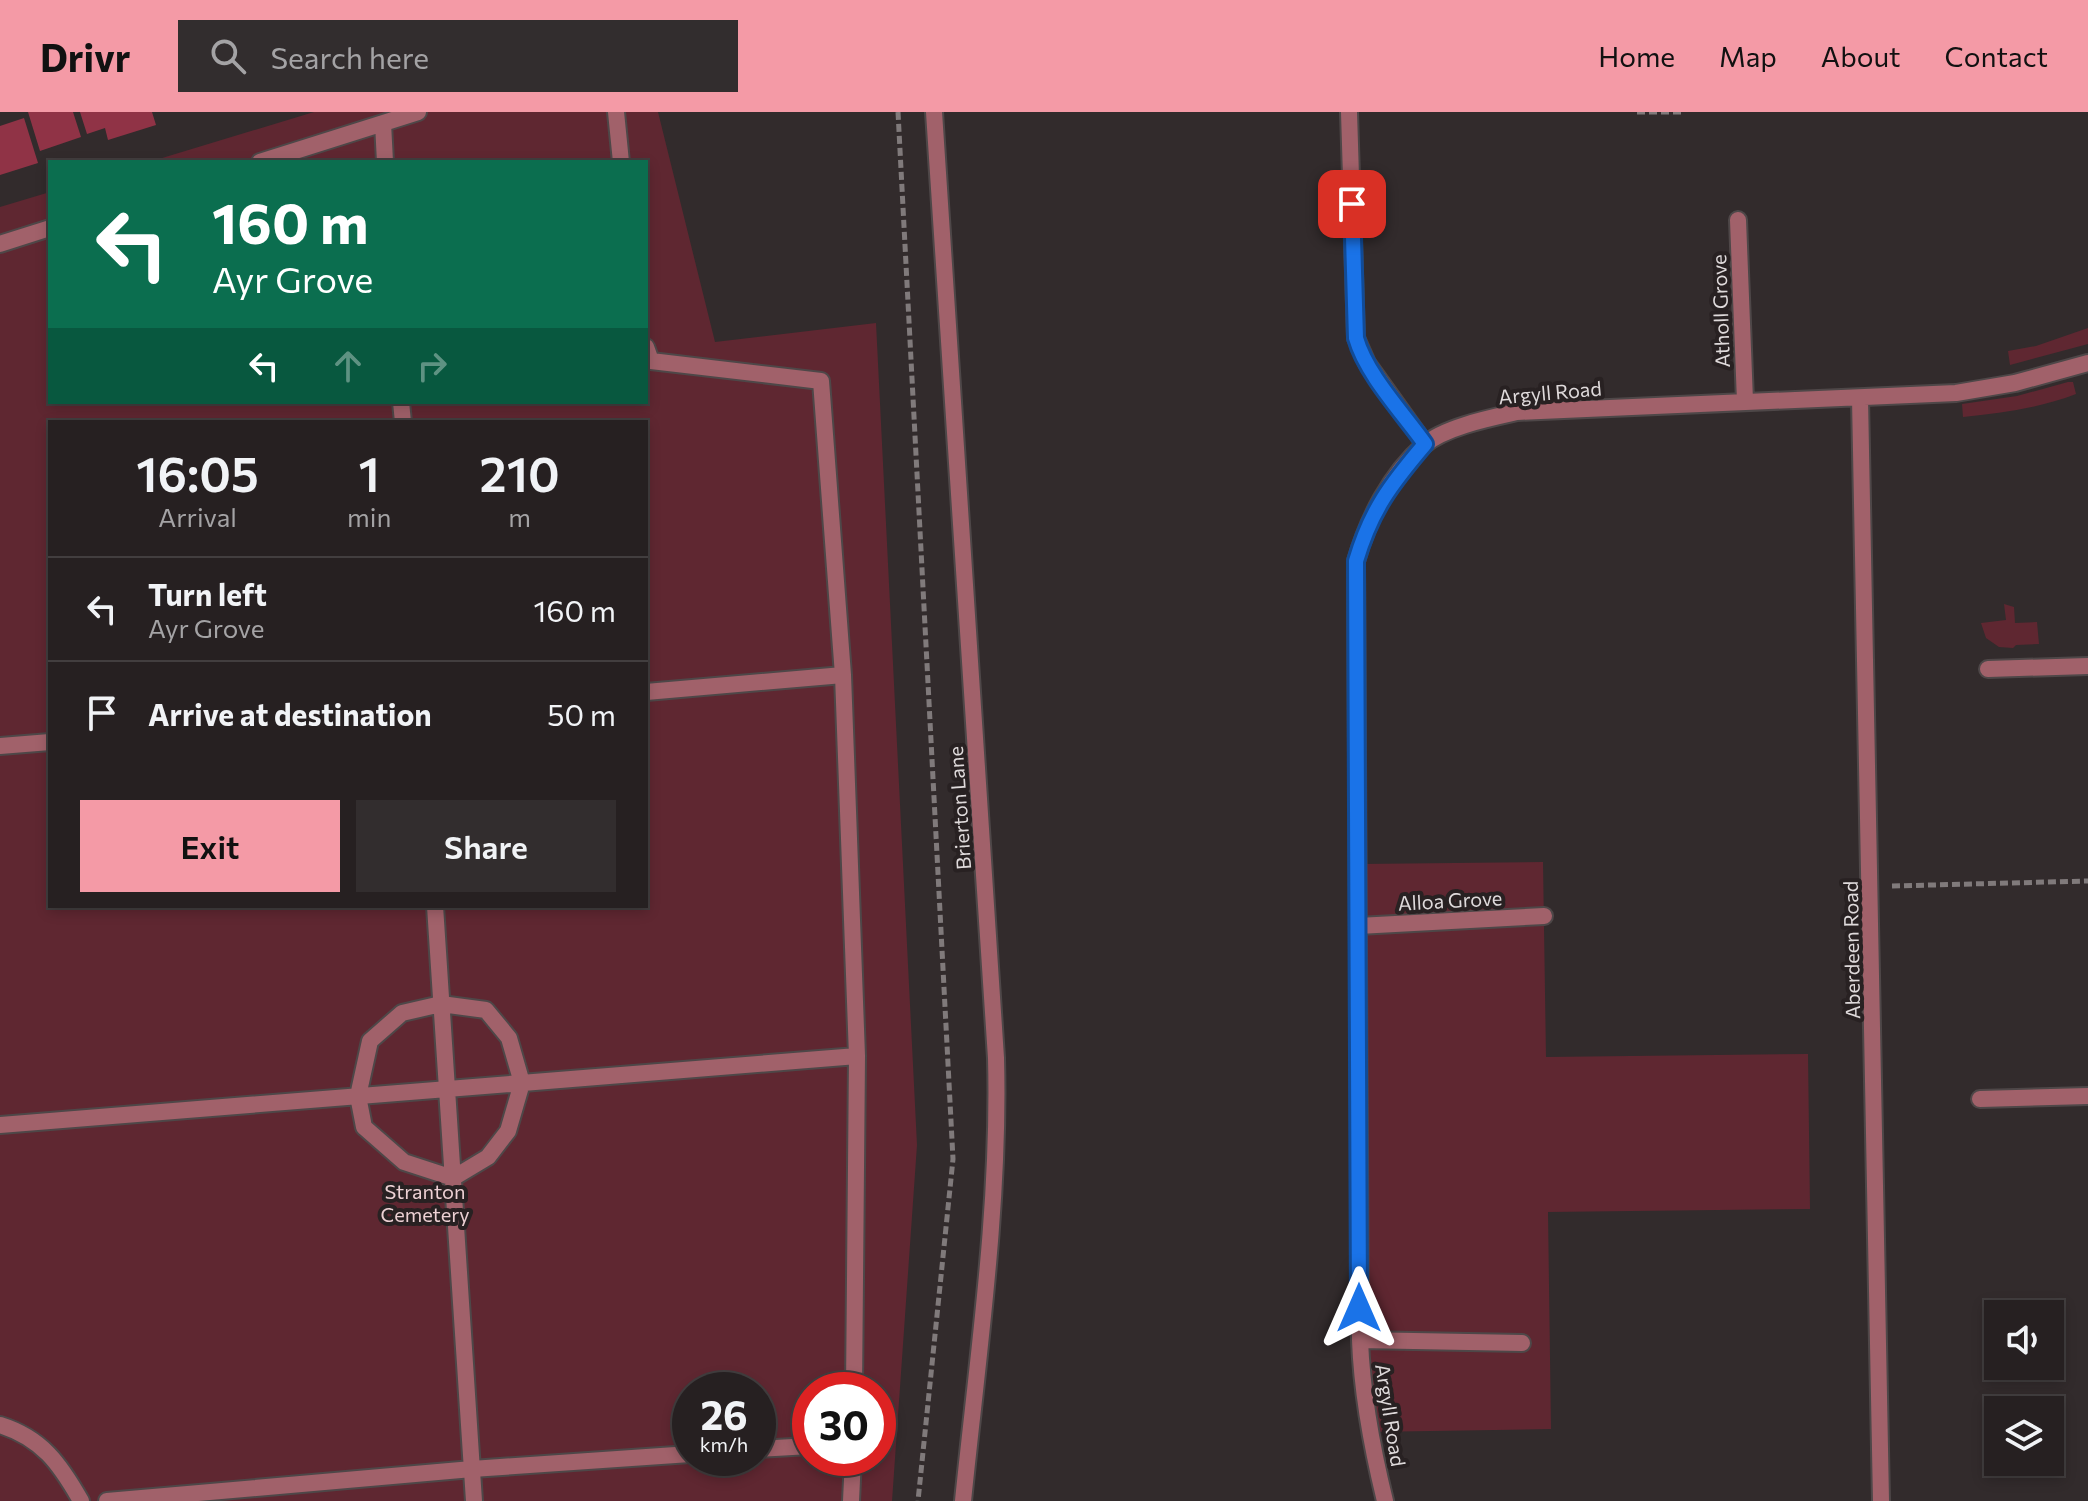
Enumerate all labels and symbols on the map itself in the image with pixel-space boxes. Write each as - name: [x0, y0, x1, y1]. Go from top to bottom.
- pin: [1318, 170, 1386, 238]
- street label: Atholl Grove: [1706, 254, 1734, 368]
- street label: Argyll Road: [1497, 376, 1603, 408]
- street label: Brierton Lane: [943, 745, 975, 871]
- street label: Aberdeen Road: [1838, 881, 1864, 1019]
- street label: Alloa Grove: [1397, 885, 1503, 915]
- park label: Stranton Cemetery: [380, 1179, 470, 1226]
- position arrow: [1317, 1266, 1401, 1350]
- street label: Argyll Road: [1371, 1362, 1411, 1468]
- speed limit sign: 30: [792, 1372, 896, 1476]

